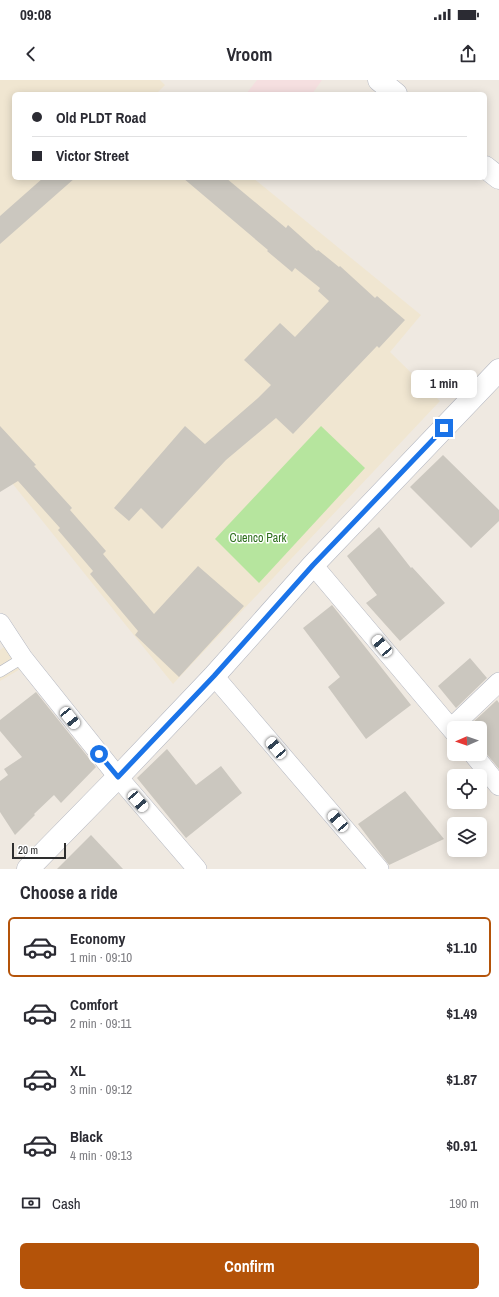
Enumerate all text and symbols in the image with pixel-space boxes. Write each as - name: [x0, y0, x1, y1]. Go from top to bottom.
- text: 09:08: [20, 4, 51, 25]
- text: Vroom: [227, 42, 272, 67]
- icon: back: [20, 43, 42, 65]
- icon: share: [457, 43, 479, 65]
- text: Old PLDT Road: [56, 107, 146, 128]
- text: Victor Street: [56, 145, 129, 166]
- callout: 1 min: [411, 370, 477, 398]
- text: 1 min: [430, 375, 458, 392]
- route end: [435, 419, 453, 437]
- park label: Cuenco Park: [230, 530, 287, 546]
- car: [370, 633, 394, 659]
- car: [58, 705, 82, 731]
- north arrow: [447, 721, 487, 761]
- map controls: [447, 721, 487, 857]
- car: [264, 735, 288, 761]
- route start: [90, 745, 108, 763]
- button: locate: [447, 769, 487, 809]
- car: [126, 788, 150, 814]
- car: [326, 808, 350, 834]
- button: layers: [447, 817, 487, 857]
- scale bar: [12, 841, 66, 860]
- text: 20 m: [18, 843, 38, 857]
- text: Choose a ride: [20, 880, 118, 905]
- text: Economy: [70, 928, 125, 949]
- icon: car: [22, 929, 58, 965]
- text: $1.10: [446, 937, 477, 958]
- text: 1 min · 09:10: [70, 949, 132, 966]
- text: Comfort: [70, 994, 118, 1015]
- icon: car: [22, 995, 58, 1031]
- text: $1.49: [446, 1003, 477, 1024]
- text: 2 min · 09:11: [70, 1015, 131, 1032]
- text: XL: [70, 1060, 86, 1081]
- icon: car: [22, 1061, 58, 1097]
- text: $1.87: [446, 1069, 477, 1090]
- text: 3 min · 09:12: [70, 1081, 132, 1098]
- text: Black: [70, 1126, 103, 1147]
- icon: car: [22, 1127, 58, 1163]
- text: $0.91: [446, 1135, 477, 1156]
- text: 4 min · 09:13: [70, 1147, 132, 1164]
- icon: cash: [20, 1192, 42, 1214]
- text: Cash: [52, 1193, 81, 1214]
- text: 190 m: [449, 1195, 479, 1212]
- button: Confirm: [20, 1243, 479, 1289]

